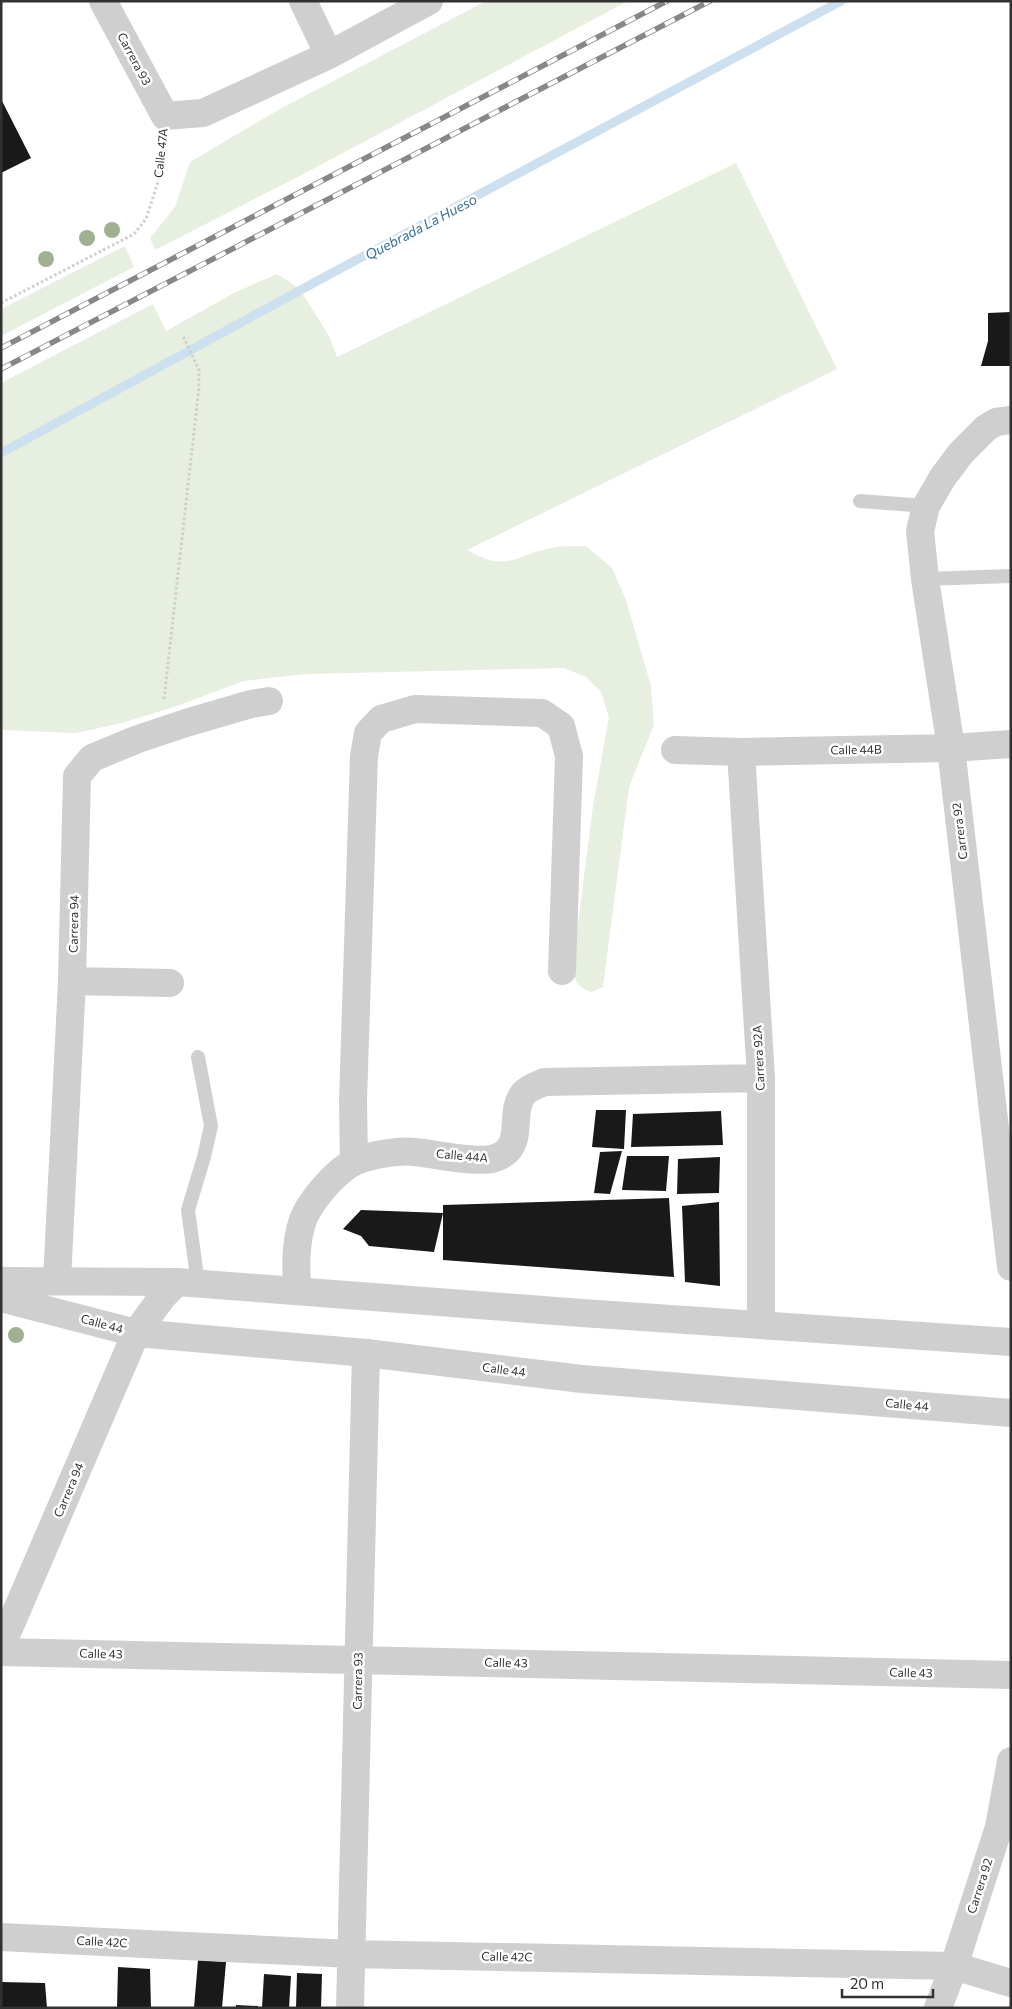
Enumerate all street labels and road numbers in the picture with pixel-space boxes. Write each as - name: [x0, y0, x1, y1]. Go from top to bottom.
- street label: Carrera 93: [115, 30, 155, 87]
- street label: Calle 47A: [150, 127, 170, 178]
- street label: Calle 44B: [830, 742, 882, 756]
- street label: Carrera 92: [949, 801, 969, 860]
- street label: Carrera 94: [65, 895, 81, 953]
- street label: Carrera 92A: [749, 1025, 767, 1091]
- street label: Calle 44A: [436, 1146, 489, 1164]
- street label: Calle 44: [79, 1311, 125, 1335]
- street label: Calle 44: [482, 1359, 527, 1379]
- street label: Calle 44: [885, 1395, 929, 1413]
- street label: Carrera 94: [50, 1460, 86, 1519]
- street label: Calle 43: [79, 1646, 123, 1660]
- street label: Carrera 93: [349, 1652, 365, 1710]
- street label: Calle 43: [484, 1655, 528, 1669]
- street label: Calle 43: [889, 1665, 933, 1679]
- street label: Carrera 92: [964, 1856, 995, 1915]
- street label: Calle 42C: [76, 1933, 128, 1949]
- street label: Calle 42C: [481, 1949, 533, 1963]

